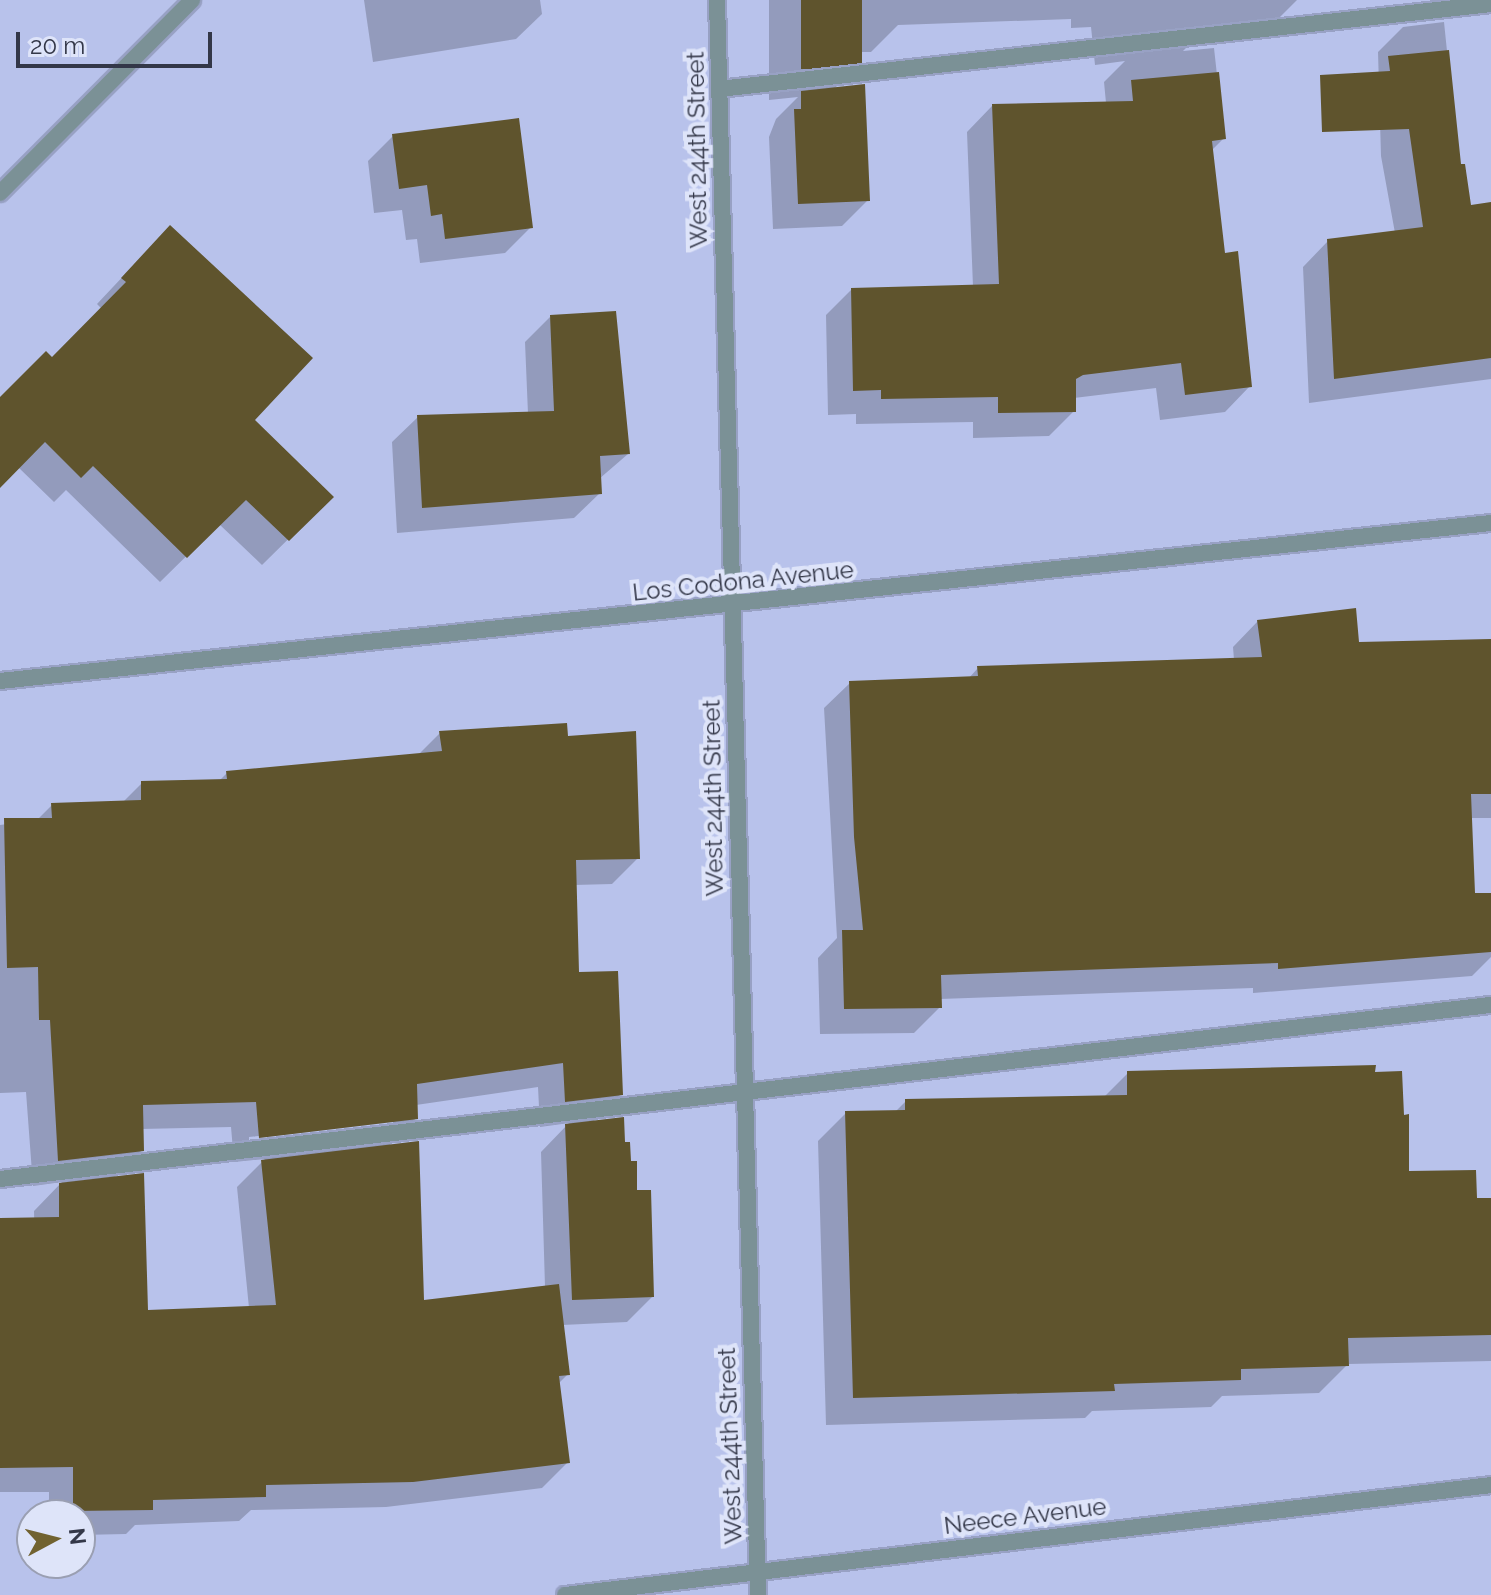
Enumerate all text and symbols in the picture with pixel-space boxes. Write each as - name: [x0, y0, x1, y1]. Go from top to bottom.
- scale bar: [20, 16, 216, 66]
- text: 20 m: [30, 31, 85, 60]
- street label: West 244th Street: [681, 51, 713, 249]
- street label: Los Codona Avenue: [631, 555, 855, 607]
- street label: West 244th Street: [697, 699, 729, 897]
- street label: West 244th Street: [712, 1347, 748, 1545]
- street label: Neece Avenue: [942, 1492, 1108, 1540]
- north arrow: [16, 1499, 96, 1579]
- text: N: [64, 1526, 92, 1546]

